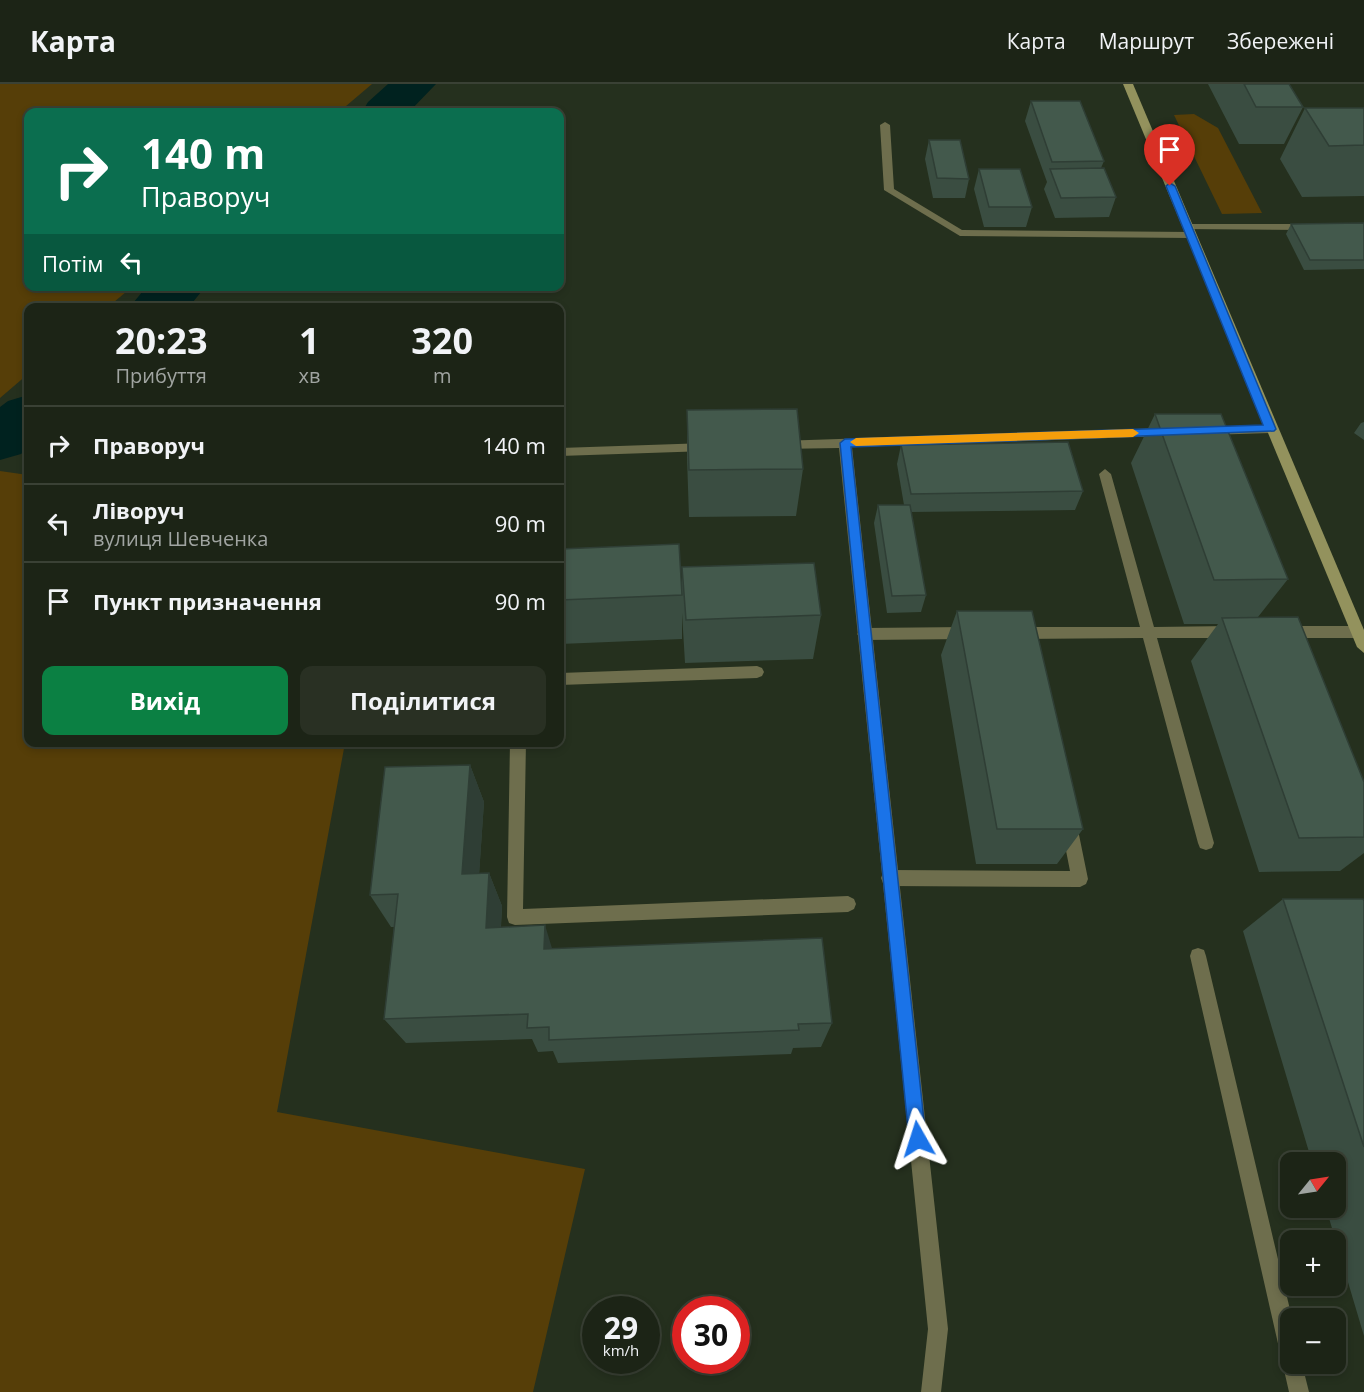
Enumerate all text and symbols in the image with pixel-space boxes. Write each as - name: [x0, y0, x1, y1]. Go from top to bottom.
- text: Карта: [30, 22, 116, 60]
- text: Карта: [1007, 27, 1066, 55]
- text: Маршрут: [1099, 27, 1194, 55]
- text: Збережені: [1227, 27, 1334, 55]
- text: 140 m: [141, 124, 265, 181]
- pin: [1144, 124, 1195, 186]
- icon: right: [42, 132, 120, 210]
- icon: arrive: [1153, 133, 1186, 166]
- text: Праворуч: [141, 178, 270, 215]
- icon: left: [115, 246, 148, 279]
- text: Потім: [42, 248, 103, 278]
- text: 20:23: [115, 316, 208, 365]
- text: 1: [299, 316, 320, 365]
- text: 320: [411, 316, 473, 365]
- text: Прибуття: [116, 362, 207, 389]
- text: хв: [298, 362, 320, 389]
- text: m: [433, 362, 451, 389]
- icon: right: [42, 429, 75, 462]
- text: Праворуч: [93, 430, 205, 460]
- text: 140 m: [482, 430, 546, 460]
- text: Ліворуч: [93, 495, 184, 525]
- icon: left: [42, 507, 75, 540]
- text: 90 m: [495, 508, 546, 538]
- text: вулиця Шевченка: [93, 525, 268, 552]
- icon: arrive: [42, 585, 75, 618]
- text: Пункт призначення: [93, 586, 322, 616]
- text: 90 m: [495, 586, 546, 616]
- button: Вихід: [42, 666, 288, 735]
- button: Поділитися: [300, 666, 546, 735]
- position arrow: [886, 1107, 950, 1171]
- north arrow: [1280, 1152, 1346, 1218]
- map controls: [1280, 1152, 1346, 1374]
- button: +: [1280, 1230, 1346, 1296]
- speed limit sign: 30: [672, 1296, 750, 1374]
- text: 29: [604, 1307, 638, 1348]
- button: −: [1280, 1308, 1346, 1374]
- text: km/h: [603, 1340, 639, 1360]

